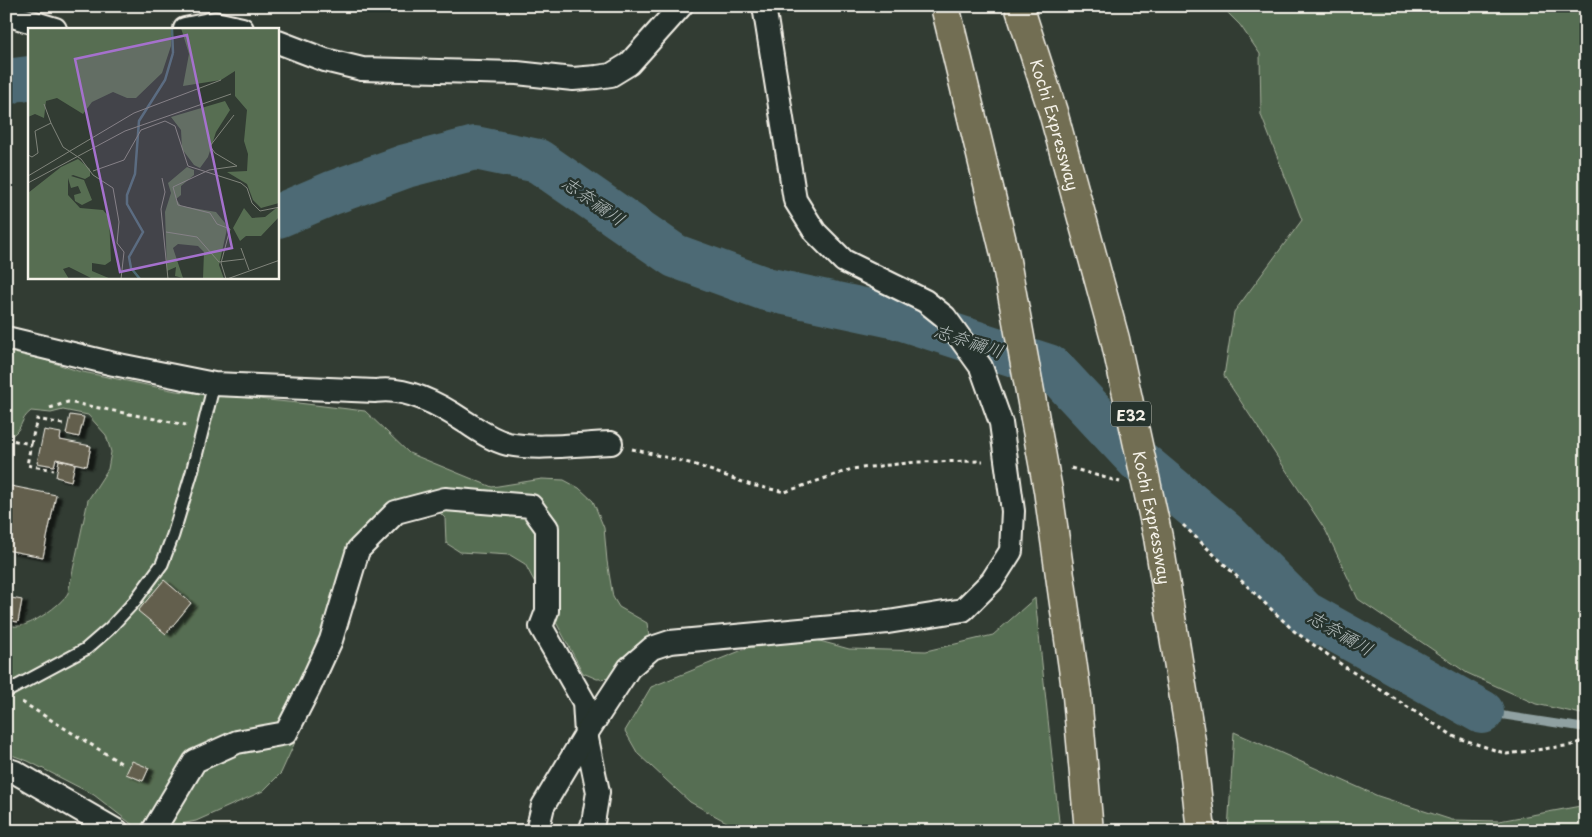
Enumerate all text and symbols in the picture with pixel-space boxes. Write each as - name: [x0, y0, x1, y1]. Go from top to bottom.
- inset map: [28, 28, 279, 279]
- street label: Kochi Expressway: [1025, 56, 1086, 193]
- water label: 志奈禰川: [557, 168, 631, 232]
- water label: 志奈禰川: [931, 316, 1007, 364]
- road number: E32: [1111, 402, 1151, 426]
- street label: Kochi Expressway: [1128, 448, 1177, 586]
- water label: 志奈禰川: [1303, 602, 1379, 662]

